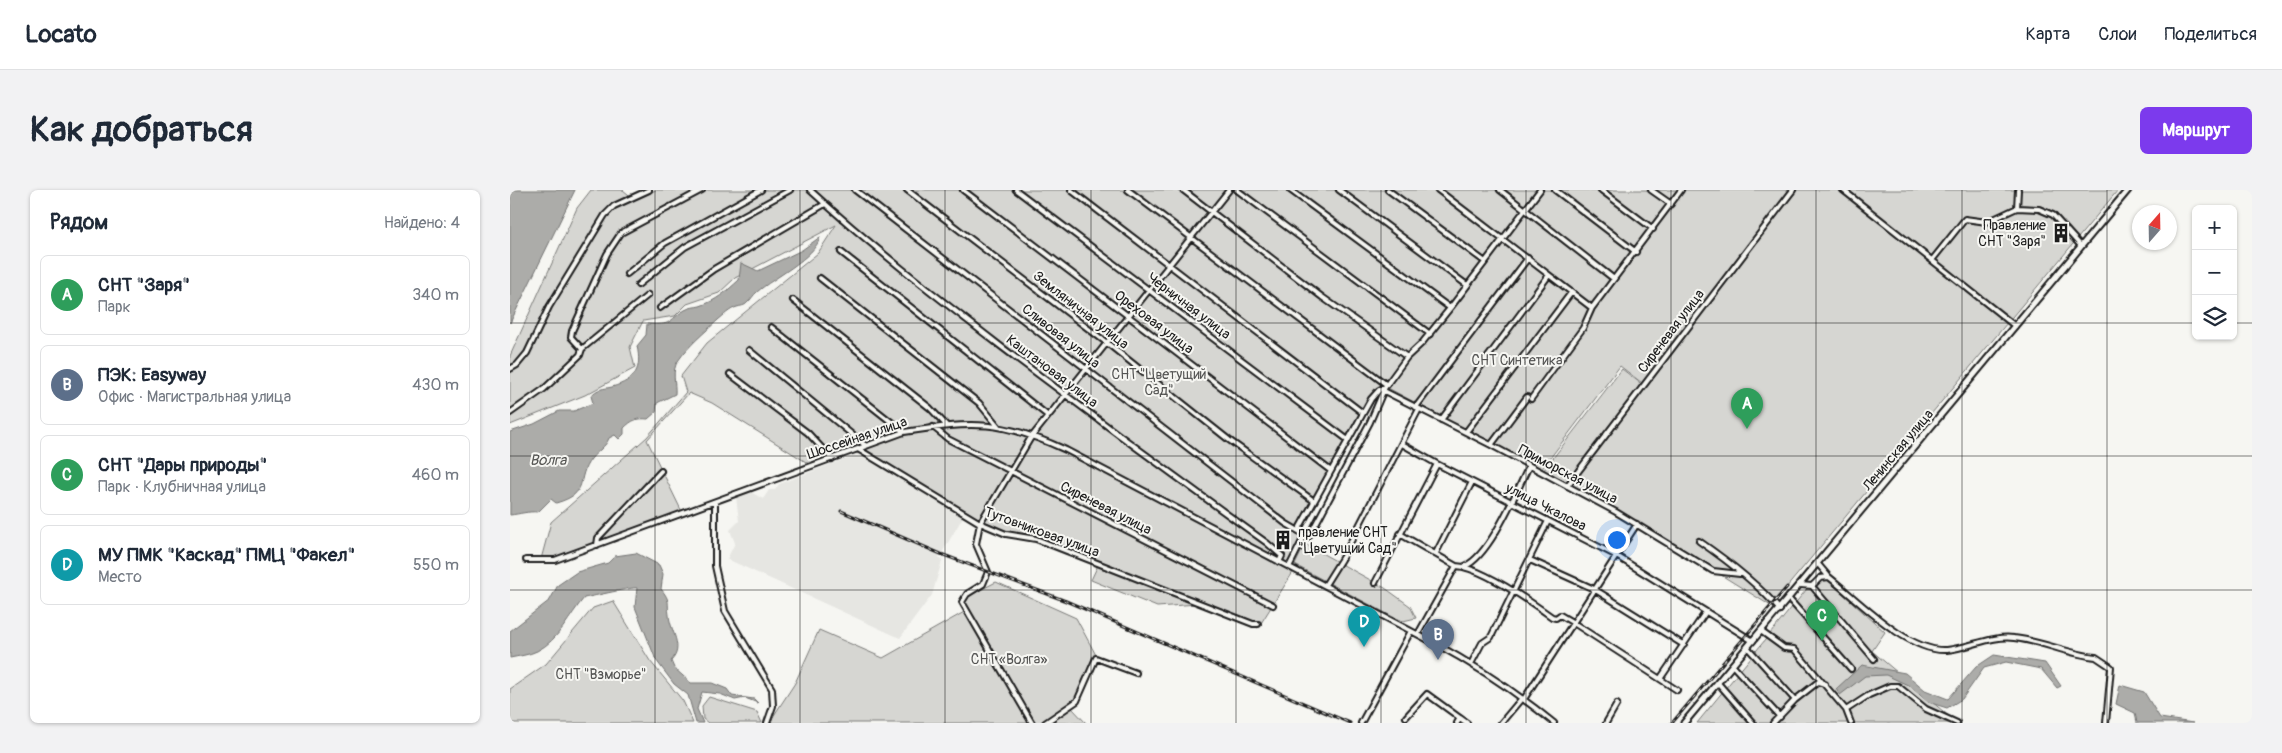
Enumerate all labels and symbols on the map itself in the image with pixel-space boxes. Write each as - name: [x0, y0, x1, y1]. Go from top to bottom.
- north arrow: [2132, 205, 2177, 250]
- place label: Правление СНТ "Заря": [1978, 217, 2046, 250]
- building icon: Правление СНТ "Заря": [2050, 222, 2072, 244]
- street label: Земляничная улица: [1030, 267, 1132, 353]
- street label: Черничная улица: [1144, 269, 1234, 343]
- street label: Сиреневая улица: [1634, 286, 1708, 376]
- street label: Ореховая улица: [1111, 287, 1197, 357]
- street label: Сливовая улица: [1019, 300, 1103, 372]
- street label: Каштановая улица: [1003, 331, 1101, 411]
- park label: СНТ Синтетика: [1471, 352, 1563, 369]
- park label: СНТ "Цветущий Сад": [1112, 366, 1206, 399]
- pin: A: [1731, 388, 1763, 429]
- street label: Ленинская улица: [1858, 406, 1937, 495]
- street label: Шоссейная улица: [805, 413, 909, 463]
- street label: Приморская улица: [1515, 441, 1621, 507]
- water label: Волга: [530, 451, 567, 470]
- street label: Сиреневая улица: [1058, 478, 1154, 538]
- street label: улица Чкалова: [1502, 479, 1589, 535]
- street label: Тутовниковая улица: [982, 503, 1102, 561]
- place label: правление СНТ "Цветущий Сад": [1298, 524, 1397, 557]
- your location: [1604, 527, 1630, 553]
- building icon: правление СНТ "Цветущий Сад": [1272, 529, 1294, 551]
- pin: C: [1806, 600, 1838, 641]
- pin: D: [1348, 606, 1380, 647]
- pin: B: [1422, 619, 1454, 660]
- park label: СНТ «Волга»: [971, 651, 1047, 668]
- park label: СНТ "Взморье": [555, 666, 647, 683]

